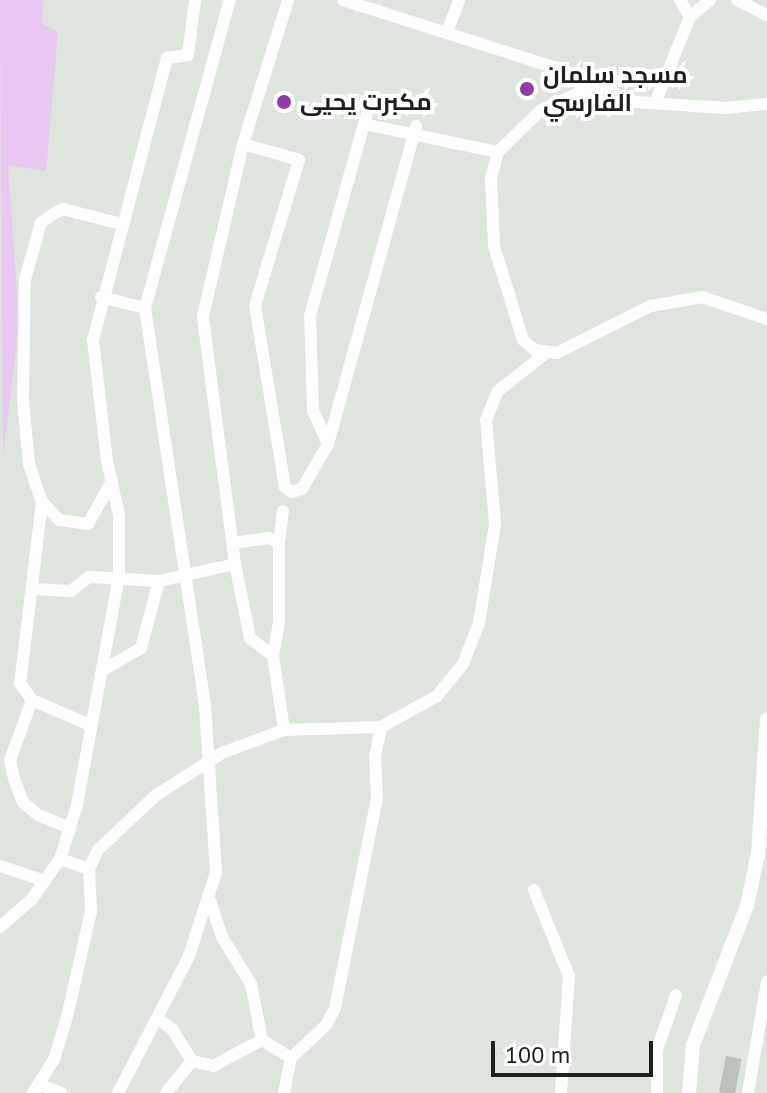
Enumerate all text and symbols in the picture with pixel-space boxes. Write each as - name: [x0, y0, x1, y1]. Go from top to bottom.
- place label: مسجد سلمان الفارسي: [543, 61, 688, 117]
- marker: مسجد سلمان الفارسي: [518, 80, 536, 98]
- place label: مكبرت يحيى: [300, 88, 432, 116]
- marker: مكبرت يحيى: [275, 93, 293, 111]
- scale bar: [495, 1025, 657, 1075]
- text: 100 m: [505, 1039, 570, 1070]

